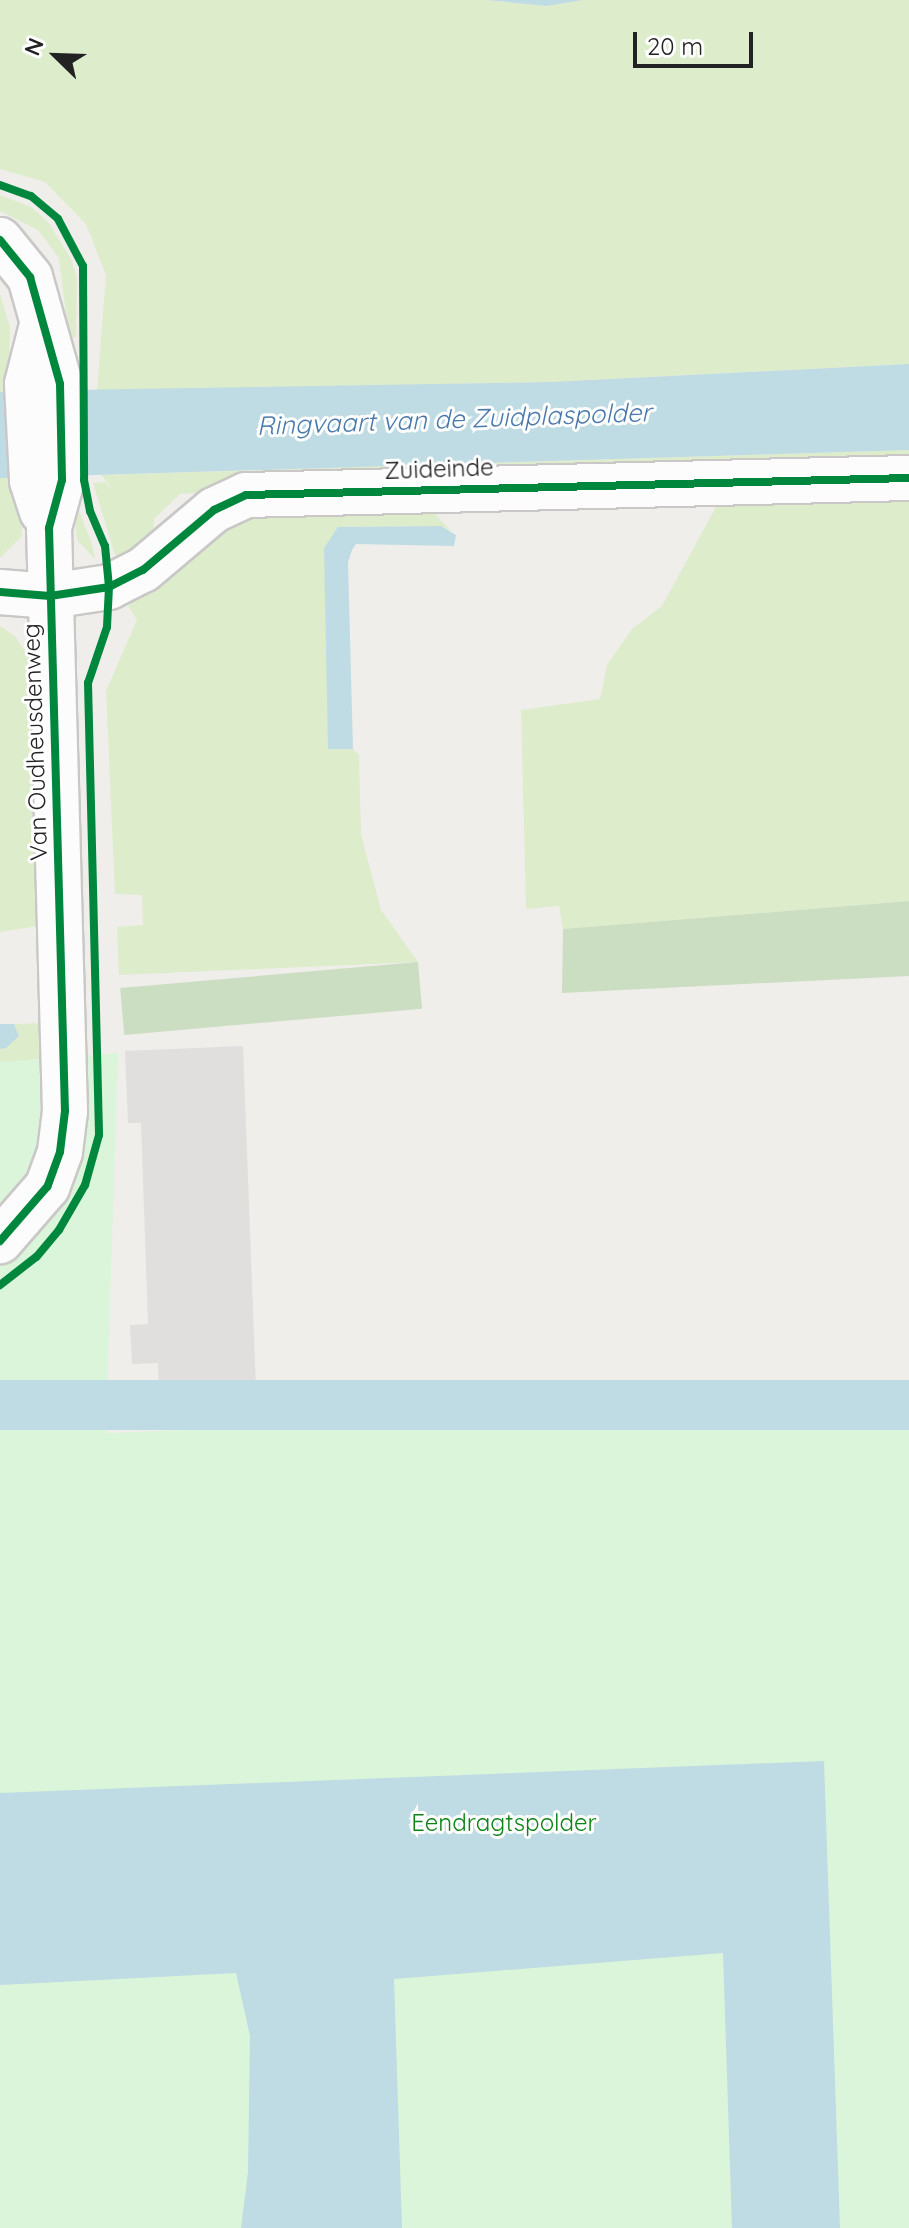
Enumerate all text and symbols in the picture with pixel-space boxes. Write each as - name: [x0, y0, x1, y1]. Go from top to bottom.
- north arrow: [16, 16, 96, 96]
- scale bar: [637, 16, 757, 66]
- text: 20 m: [647, 31, 703, 61]
- text: N: [18, 34, 50, 60]
- water label: Ringvaart van de Zuidplaspolder: [256, 397, 652, 441]
- street label: Zuideinde: [384, 453, 494, 485]
- street label: Van Oudheusdenweg: [16, 623, 54, 861]
- park label: Eendragtspolder: [411, 1809, 597, 1837]

